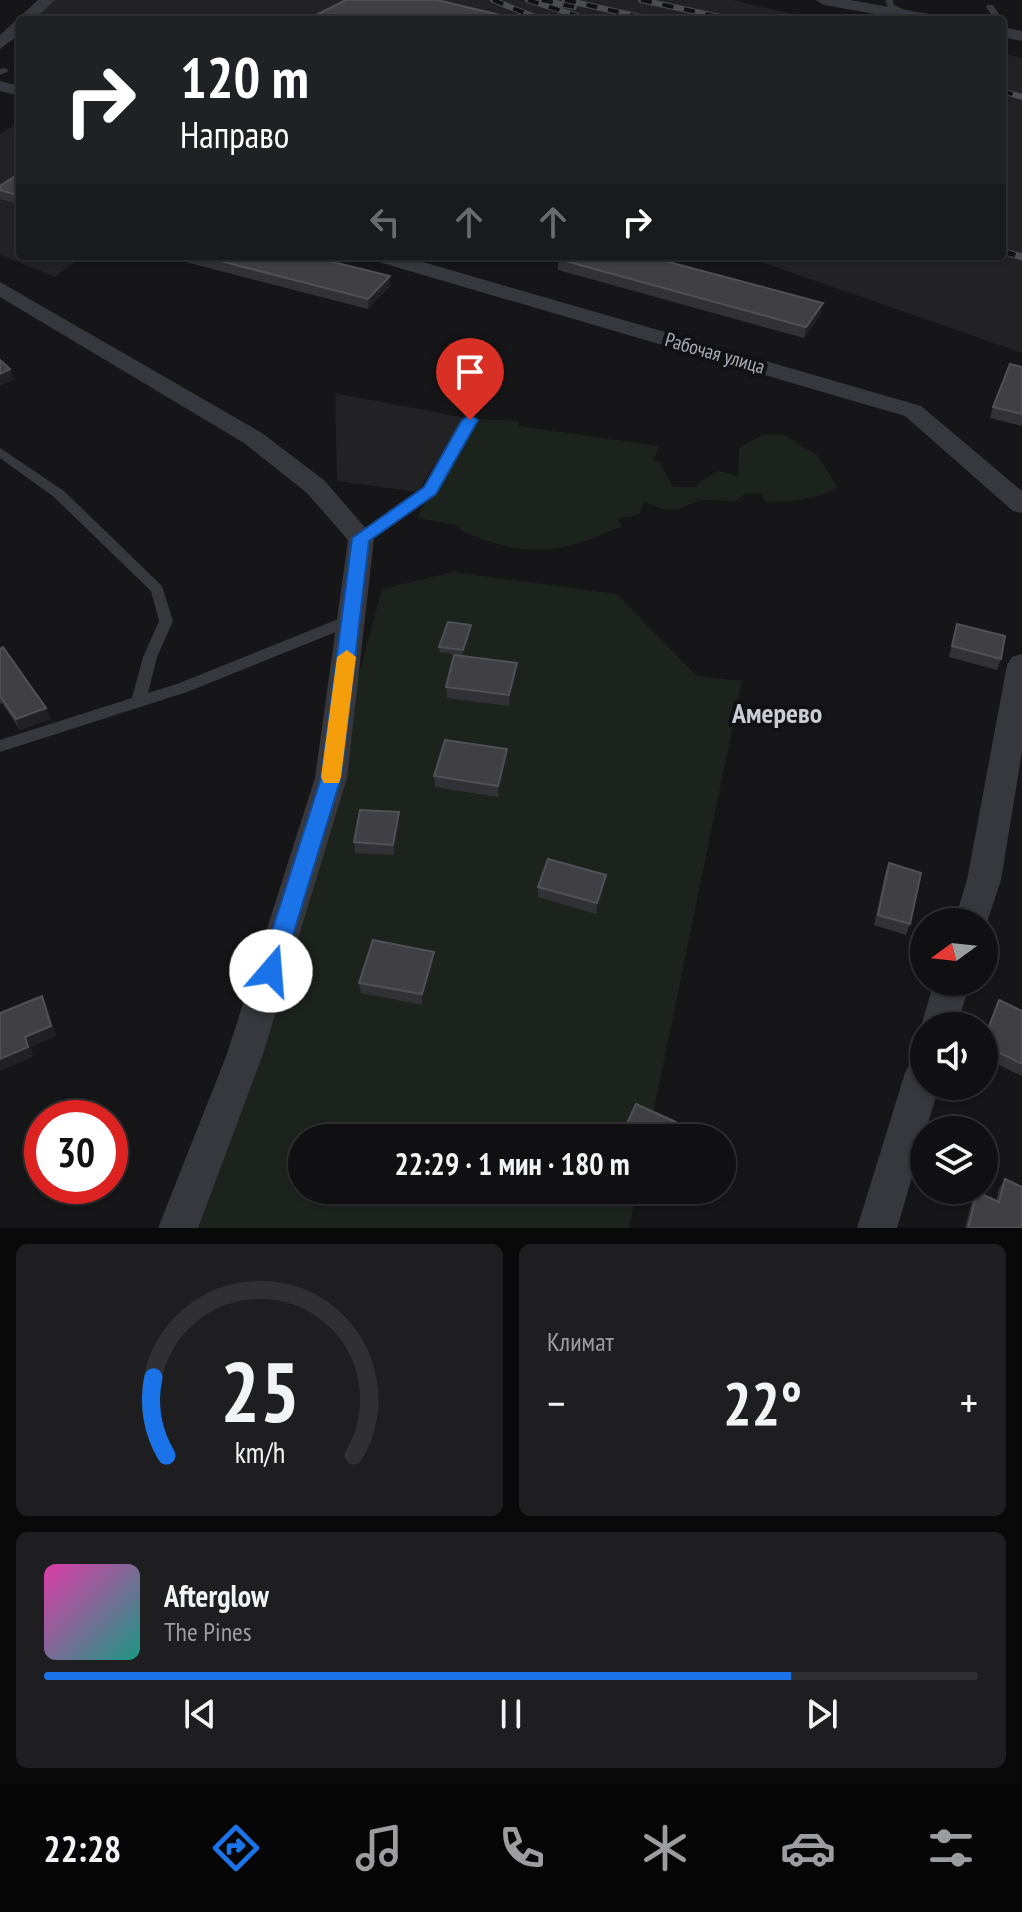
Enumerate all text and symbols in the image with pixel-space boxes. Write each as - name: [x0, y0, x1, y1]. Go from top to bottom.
- text: 120 m: [180, 41, 309, 113]
- icon: right: [48, 48, 152, 152]
- text: Направо: [180, 111, 289, 158]
- icon: left: [363, 200, 407, 244]
- icon: ahead: [447, 200, 491, 244]
- icon: ahead: [531, 200, 575, 244]
- icon: right: [615, 200, 659, 244]
- street label: Рабочая улица: [662, 326, 768, 380]
- pin: [436, 338, 504, 420]
- icon: arrive: [448, 350, 492, 394]
- district label: Амерево: [731, 694, 822, 731]
- north arrow: [910, 908, 998, 996]
- map controls: [910, 908, 998, 1204]
- position arrow: [229, 929, 313, 1013]
- button: sound: [910, 1012, 998, 1100]
- speed limit sign: 30: [24, 1100, 128, 1204]
- button: layers: [910, 1116, 998, 1204]
- text: 22:29 · 1 мин · 180 m: [394, 1144, 630, 1183]
- text: Климат: [547, 1325, 614, 1358]
- text: 25: [220, 1337, 299, 1445]
- text: 22°: [723, 1364, 802, 1442]
- text: −: [547, 1374, 565, 1431]
- text: +: [960, 1374, 978, 1431]
- text: km/h: [234, 1434, 285, 1471]
- text: Afterglow: [164, 1576, 269, 1615]
- text: The Pines: [164, 1615, 252, 1648]
- icon: previous: [178, 1692, 222, 1736]
- icon: pause: [489, 1692, 533, 1736]
- icon: next: [800, 1692, 844, 1736]
- icon: directions: [208, 1820, 264, 1876]
- icon: music: [351, 1820, 407, 1876]
- icon: phone: [494, 1820, 550, 1876]
- icon: climate: [637, 1820, 693, 1876]
- icon: car: [780, 1820, 836, 1876]
- icon: filters: [923, 1820, 979, 1876]
- text: 22:28: [43, 1825, 121, 1872]

